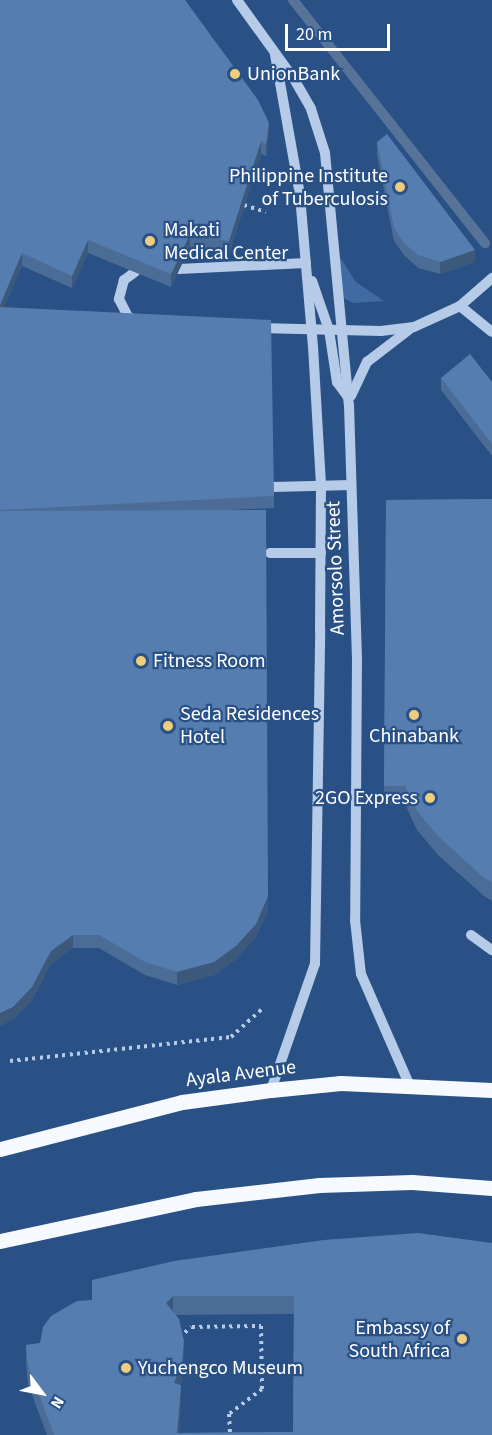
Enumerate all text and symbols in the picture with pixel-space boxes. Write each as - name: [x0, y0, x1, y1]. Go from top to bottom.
- scale bar: [288, 12, 393, 50]
- text: 20 m: [296, 22, 332, 47]
- place label: UnionBank: [247, 62, 340, 86]
- marker: UnionBank: [228, 67, 242, 81]
- place label: Philippine Institute of Tuberculosis: [229, 164, 388, 211]
- marker: Philippine Institute of Tuberculosis: [393, 180, 407, 194]
- place label: Makati Medical Center: [164, 218, 288, 265]
- marker: Makati Medical Center: [141, 232, 159, 250]
- street label: Amorsolo Street: [322, 500, 350, 636]
- place label: Fitness Room: [153, 649, 266, 673]
- marker: Fitness Room: [134, 654, 148, 668]
- place label: Seda Residences Hotel: [180, 702, 319, 749]
- marker: Chinabank: [407, 708, 421, 722]
- marker: Seda Residences Hotel: [161, 719, 175, 733]
- place label: Chinabank: [369, 724, 459, 748]
- place label: 2GO Express: [315, 786, 418, 810]
- marker: 2GO Express: [423, 791, 437, 805]
- street label: Ayala Avenue: [185, 1055, 297, 1093]
- place label: Embassy of South Africa: [349, 1316, 450, 1363]
- marker: Embassy of South Africa: [455, 1332, 469, 1346]
- place label: Yuchengco Museum: [138, 1356, 303, 1380]
- marker: Yuchengco Museum: [119, 1361, 133, 1375]
- north arrow: [12, 1363, 72, 1423]
- text: N: [45, 1392, 69, 1413]

